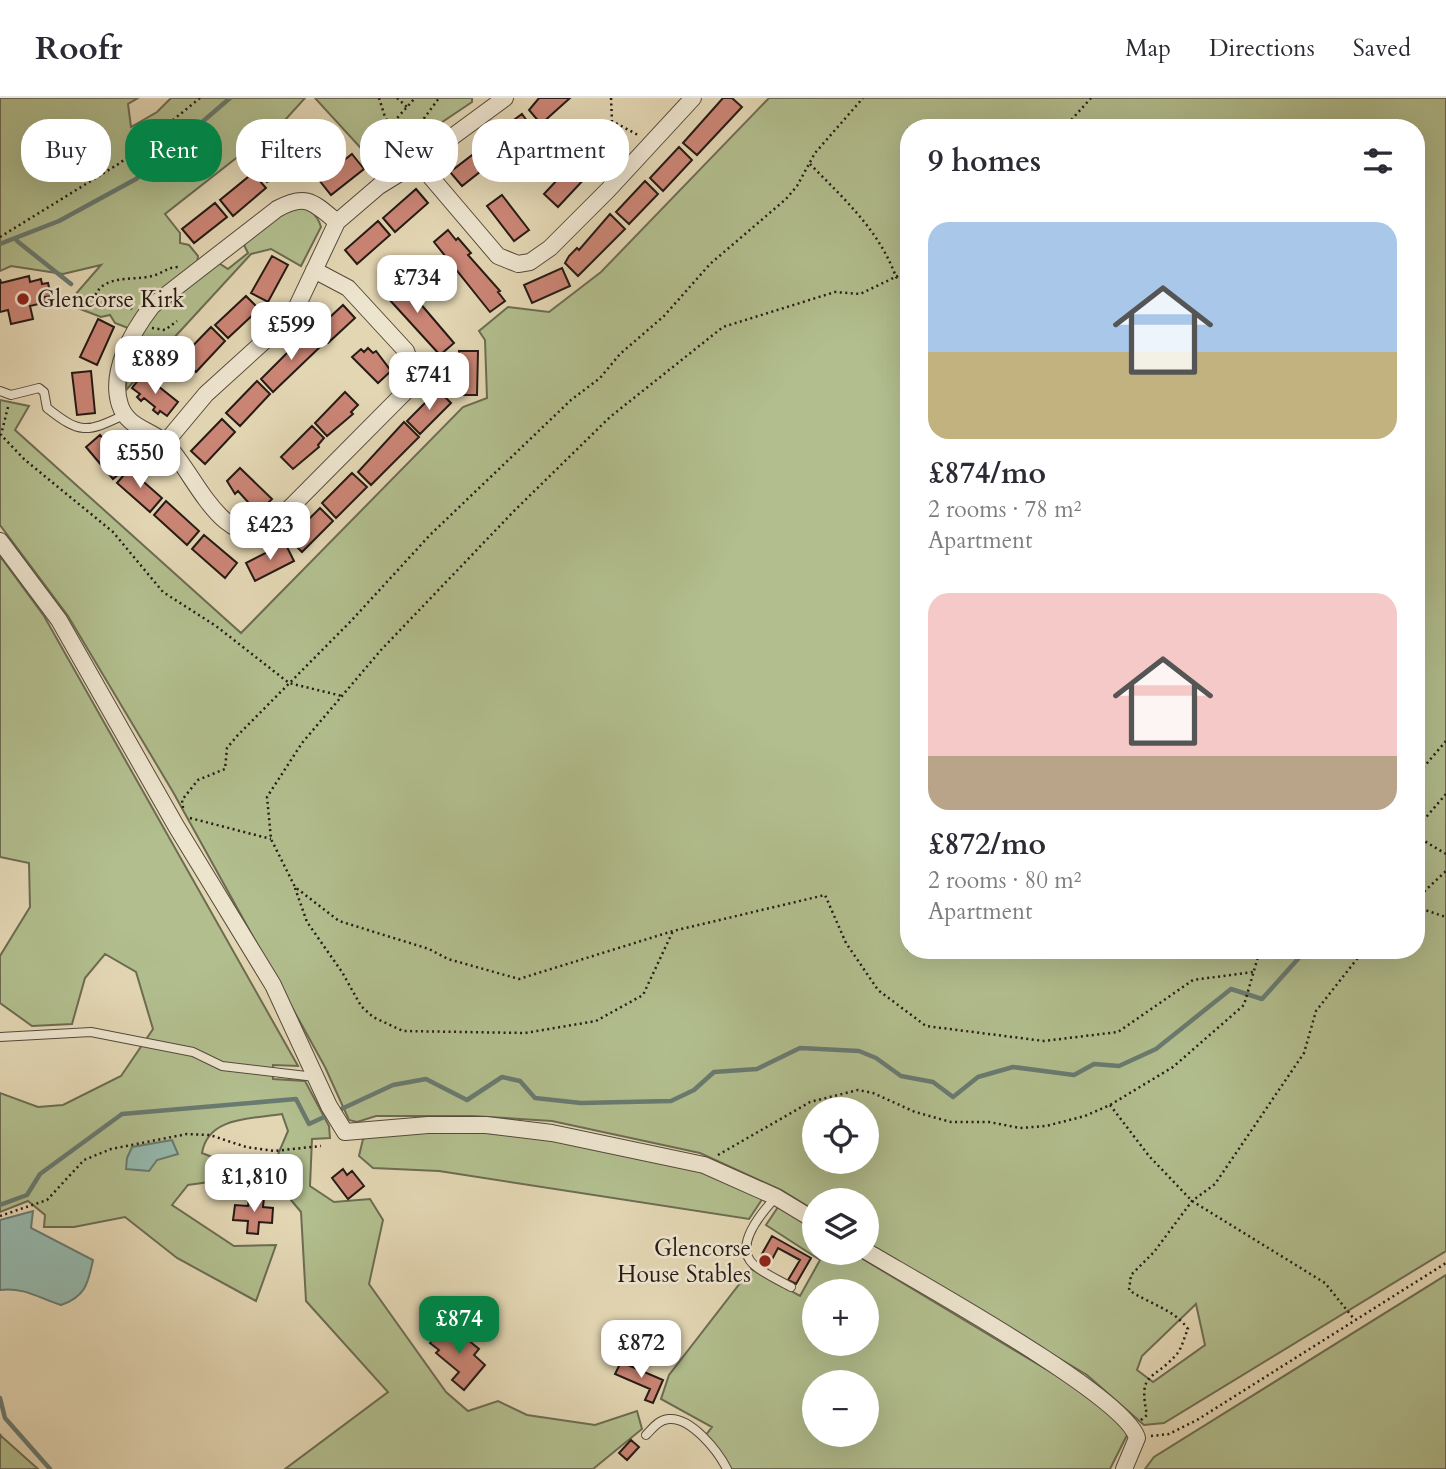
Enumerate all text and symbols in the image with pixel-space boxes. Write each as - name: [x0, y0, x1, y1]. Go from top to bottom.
- text: Roofr: [35, 26, 122, 71]
- text: Map: [1125, 32, 1171, 65]
- text: Directions: [1209, 32, 1315, 65]
- text: Saved: [1353, 32, 1411, 65]
- chip: Buy: [21, 119, 111, 182]
- chip: Rent: [125, 119, 222, 182]
- chip: Filters: [236, 119, 346, 182]
- chip: New: [360, 119, 458, 182]
- chip: Apartment: [472, 119, 629, 182]
- text: 9 homes: [928, 141, 1041, 182]
- icon: filters: [1359, 142, 1397, 180]
- pin: £734: [376, 256, 458, 315]
- text: £734: [393, 262, 441, 293]
- icon: home: [1100, 267, 1226, 393]
- place label: Glencorse Kirk: [37, 284, 185, 315]
- marker: Glencorse Kirk: [15, 291, 31, 307]
- pin: £599: [250, 302, 332, 362]
- text: £599: [267, 309, 315, 340]
- pin: £889: [114, 336, 196, 396]
- text: £889: [131, 343, 179, 374]
- pin: £741: [388, 352, 470, 412]
- text: £741: [405, 359, 453, 390]
- pin: £550: [99, 430, 181, 490]
- text: £550: [116, 437, 164, 468]
- text: £874/mo: [928, 453, 1046, 494]
- text: 2 rooms · 78 m²: [928, 494, 1081, 525]
- pin: £423: [229, 503, 311, 562]
- text: £423: [246, 509, 294, 540]
- text: Apartment: [928, 525, 1032, 556]
- icon: home: [1100, 638, 1226, 764]
- text: £872/mo: [928, 824, 1046, 865]
- text: 2 rooms · 80 m²: [928, 865, 1081, 896]
- text: Apartment: [928, 896, 1032, 927]
- map controls: [802, 1097, 879, 1447]
- button: locate: [802, 1097, 879, 1174]
- pin: £1,810: [197, 1154, 311, 1214]
- text: £1,810: [221, 1161, 287, 1192]
- button: layers: [802, 1188, 879, 1265]
- place label: Glencorse House Stables: [617, 1233, 751, 1290]
- marker: Glencorse House Stables: [757, 1253, 773, 1269]
- button: +: [802, 1279, 879, 1356]
- pin: £874: [418, 1296, 500, 1356]
- text: £874: [435, 1303, 483, 1334]
- pin: £872: [600, 1320, 682, 1380]
- text: £872: [617, 1327, 665, 1358]
- button: −: [802, 1370, 879, 1447]

